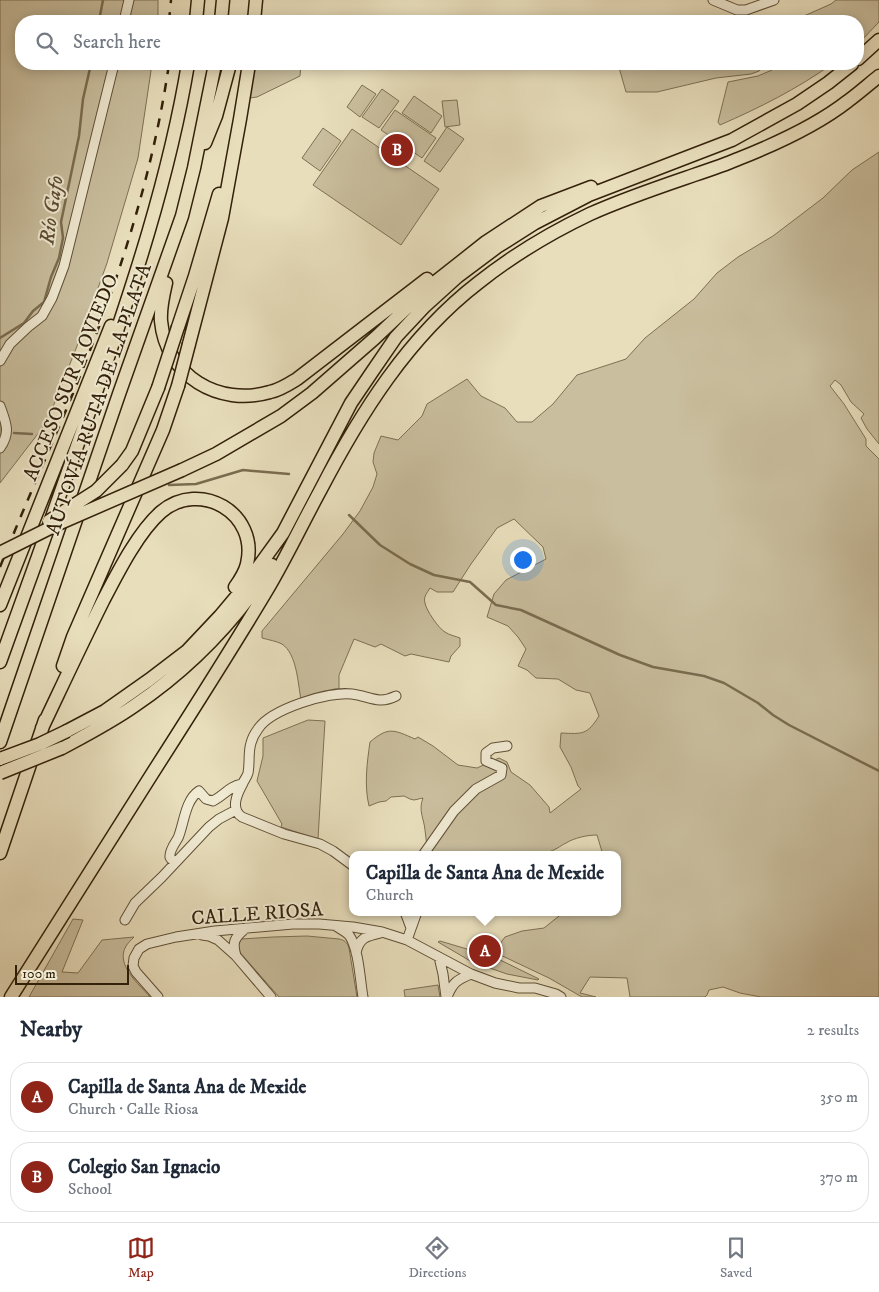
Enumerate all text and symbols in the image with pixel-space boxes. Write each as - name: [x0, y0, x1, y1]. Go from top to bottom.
- search box: [15, 15, 864, 70]
- icon: search: [33, 29, 61, 57]
- text: Search here: [73, 31, 161, 54]
- pin: B: [381, 131, 413, 169]
- water label: Río Gafo: [34, 174, 70, 247]
- street label: AUTOVÍA RUTA DE LA PLATA: [40, 260, 158, 539]
- street label: ACCESO SUR A OVIEDO: [18, 270, 124, 485]
- your location: [510, 547, 536, 573]
- popup: [349, 851, 621, 916]
- text: Capilla de Santa Ana de Mexide: [366, 862, 604, 885]
- text: Church: [366, 885, 414, 905]
- street label: CALLE RIOSA: [190, 897, 324, 932]
- pin: A: [469, 932, 501, 970]
- scale bar: [15, 962, 129, 985]
- text: 100 m: [22, 965, 56, 983]
- text: Nearby: [20, 1017, 82, 1043]
- text: 2 results: [807, 1020, 859, 1040]
- text: Capilla de Santa Ana de Mexide: [68, 1076, 306, 1099]
- text: A: [32, 1087, 42, 1107]
- text: 350 m: [820, 1087, 858, 1107]
- text: Church · Calle Riosa: [68, 1099, 198, 1119]
- text: Colegio San Ignacio: [68, 1156, 220, 1179]
- text: B: [32, 1167, 42, 1187]
- text: 370 m: [820, 1167, 858, 1187]
- text: School: [68, 1179, 112, 1199]
- tab: Map: [127, 1234, 155, 1282]
- tab: Directions: [408, 1234, 466, 1282]
- tab: Saved: [720, 1234, 752, 1282]

